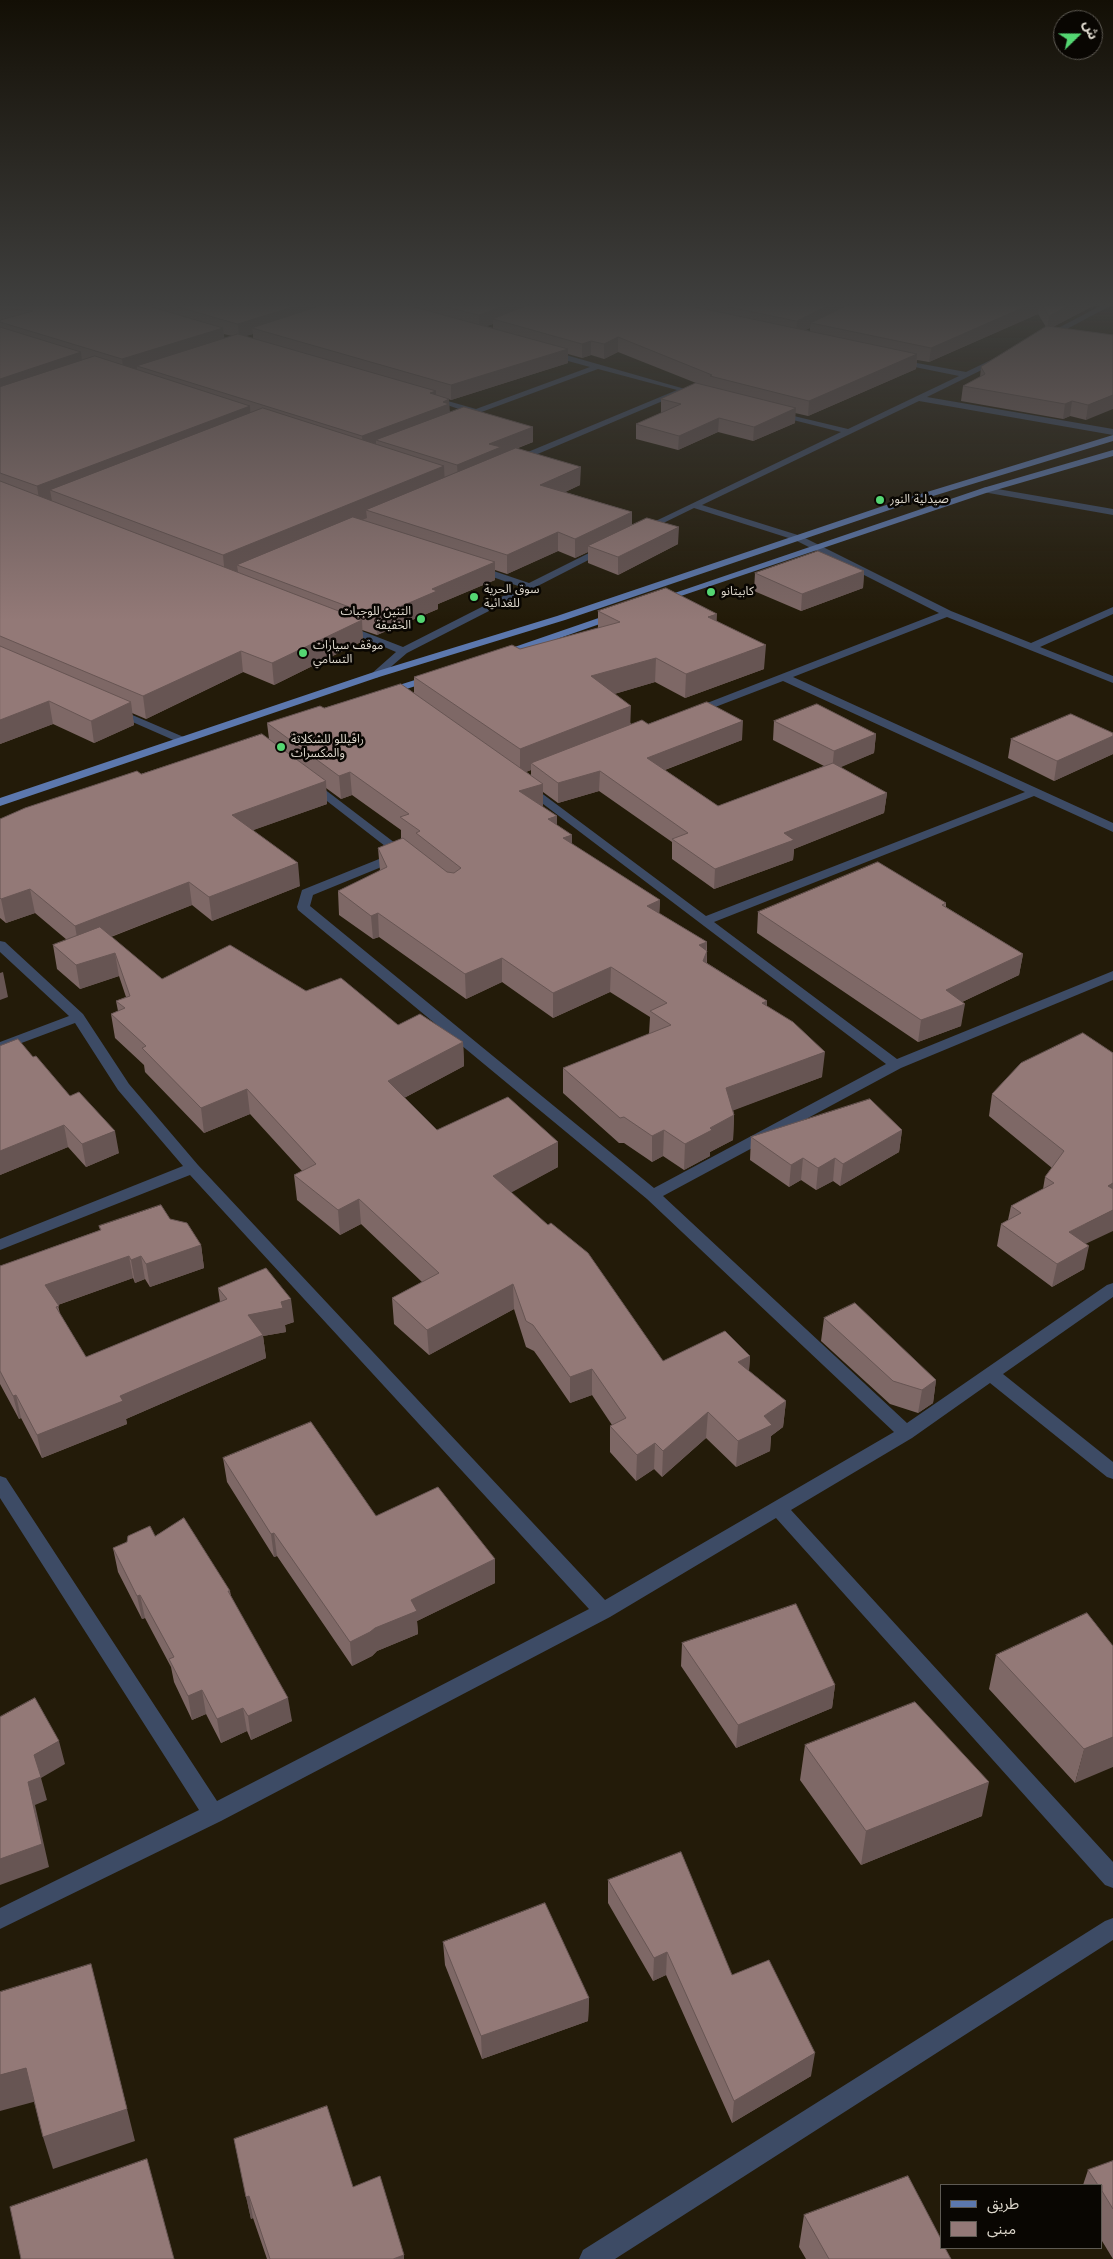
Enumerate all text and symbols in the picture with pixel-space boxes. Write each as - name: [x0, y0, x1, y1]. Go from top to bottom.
- north arrow: [1053, 10, 1103, 60]
- text: ش: [1078, 17, 1104, 42]
- place label: صيدلية النور: [890, 493, 949, 507]
- marker: صيدلية النور: [874, 494, 886, 506]
- place label: سوق الحرية للغدائية: [484, 583, 539, 611]
- place label: كابيتانو: [721, 585, 754, 599]
- marker: كابيتانو: [705, 586, 717, 598]
- marker: سوق الحرية للغدائية: [468, 591, 480, 603]
- place label: التنين للوجبات الخفيفة: [341, 605, 411, 633]
- marker: التنين للوجبات الخفيفة: [415, 613, 427, 625]
- place label: موقف سيارات التسامي: [313, 639, 383, 667]
- marker: موقف سيارات التسامي: [297, 647, 309, 659]
- place label: رافيللو للشكلاتة والمكسرات: [291, 733, 364, 761]
- marker: رافيللو للشكلاتة والمكسرات: [275, 741, 287, 753]
- legend: [940, 2184, 1103, 2249]
- text: طريق: [987, 2193, 1019, 2215]
- text: مبنى: [987, 2218, 1016, 2240]

